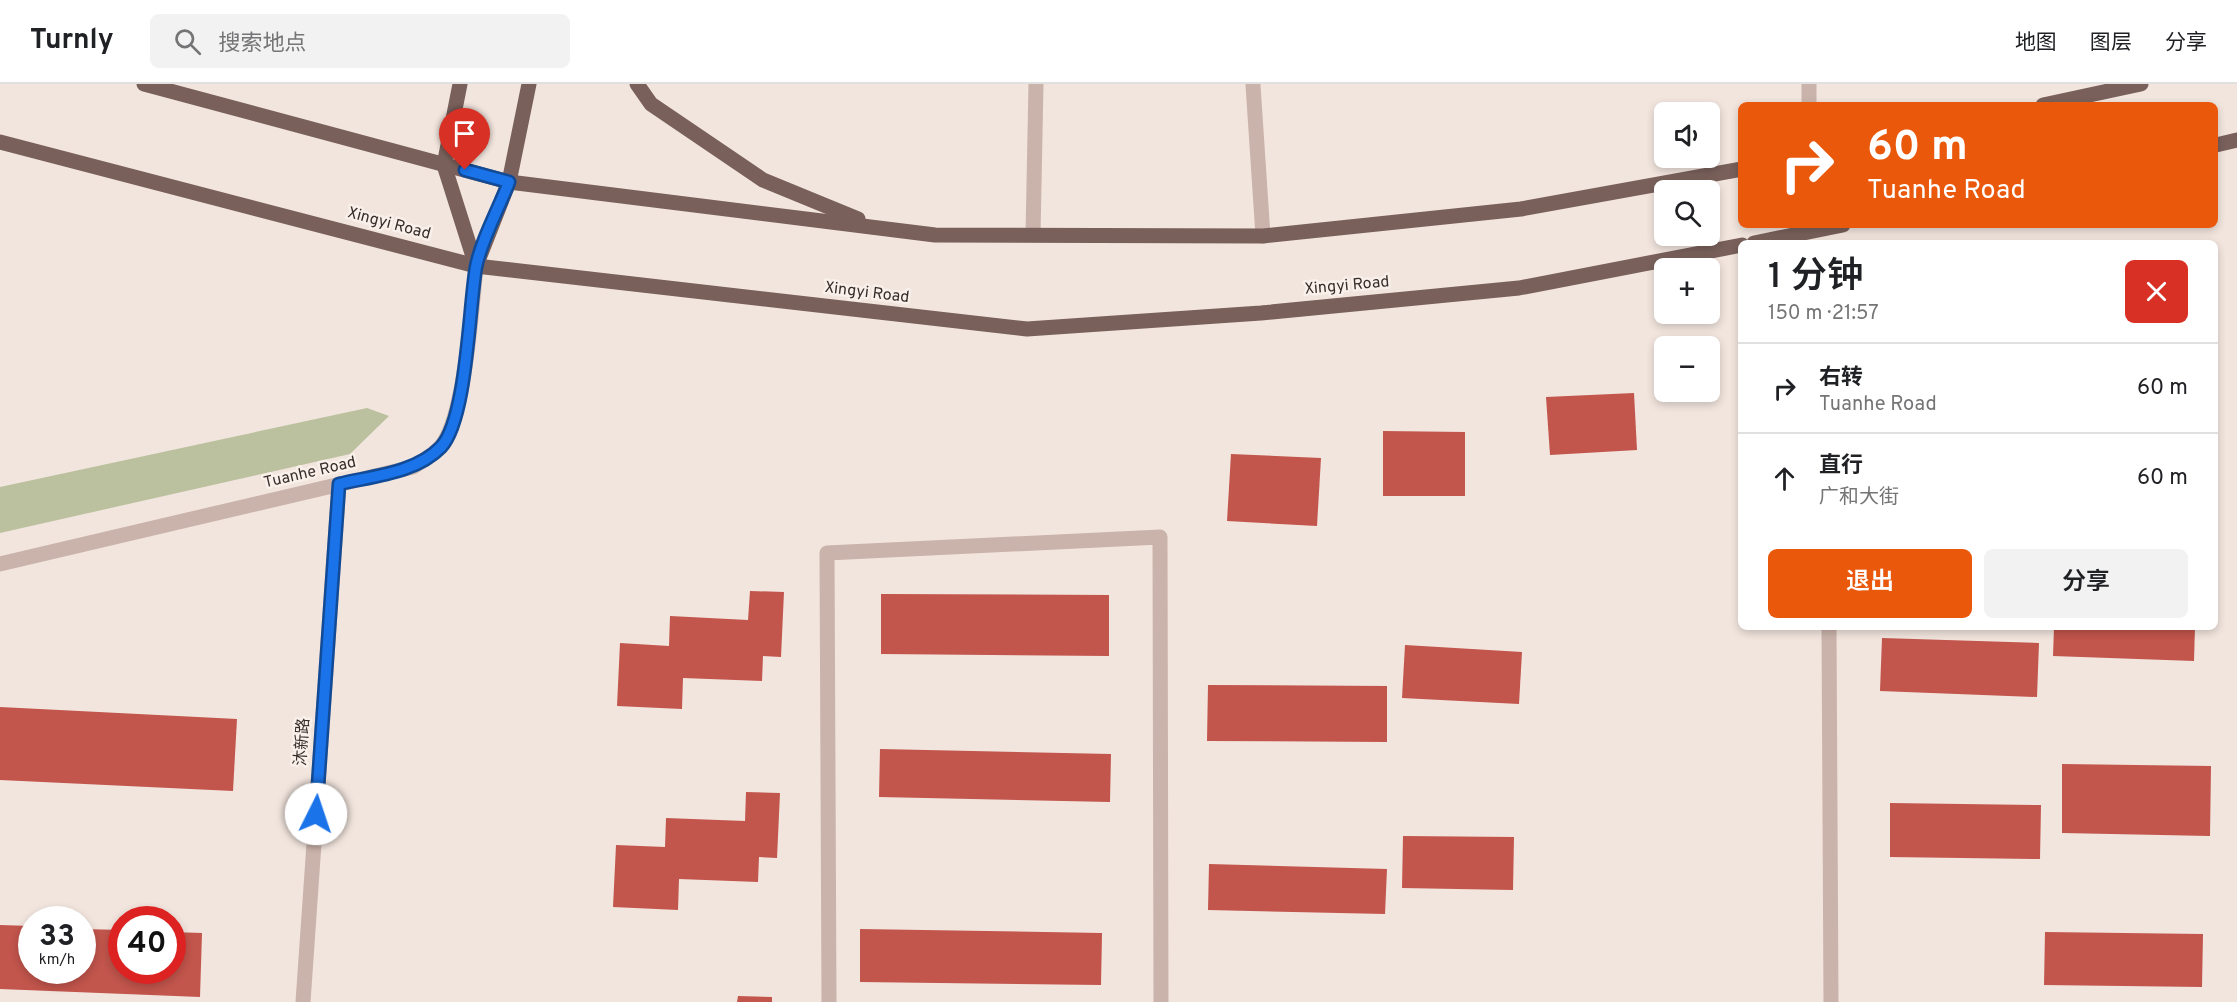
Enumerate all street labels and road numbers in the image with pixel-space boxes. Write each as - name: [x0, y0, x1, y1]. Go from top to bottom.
- street label: Xingyi Road: [345, 203, 433, 245]
- street label: Xingyi Road: [1304, 272, 1390, 300]
- street label: Xingyi Road: [824, 278, 910, 308]
- street label: Tuanhe Road: [262, 453, 358, 493]
- street label: 沐新路: [291, 717, 315, 767]

